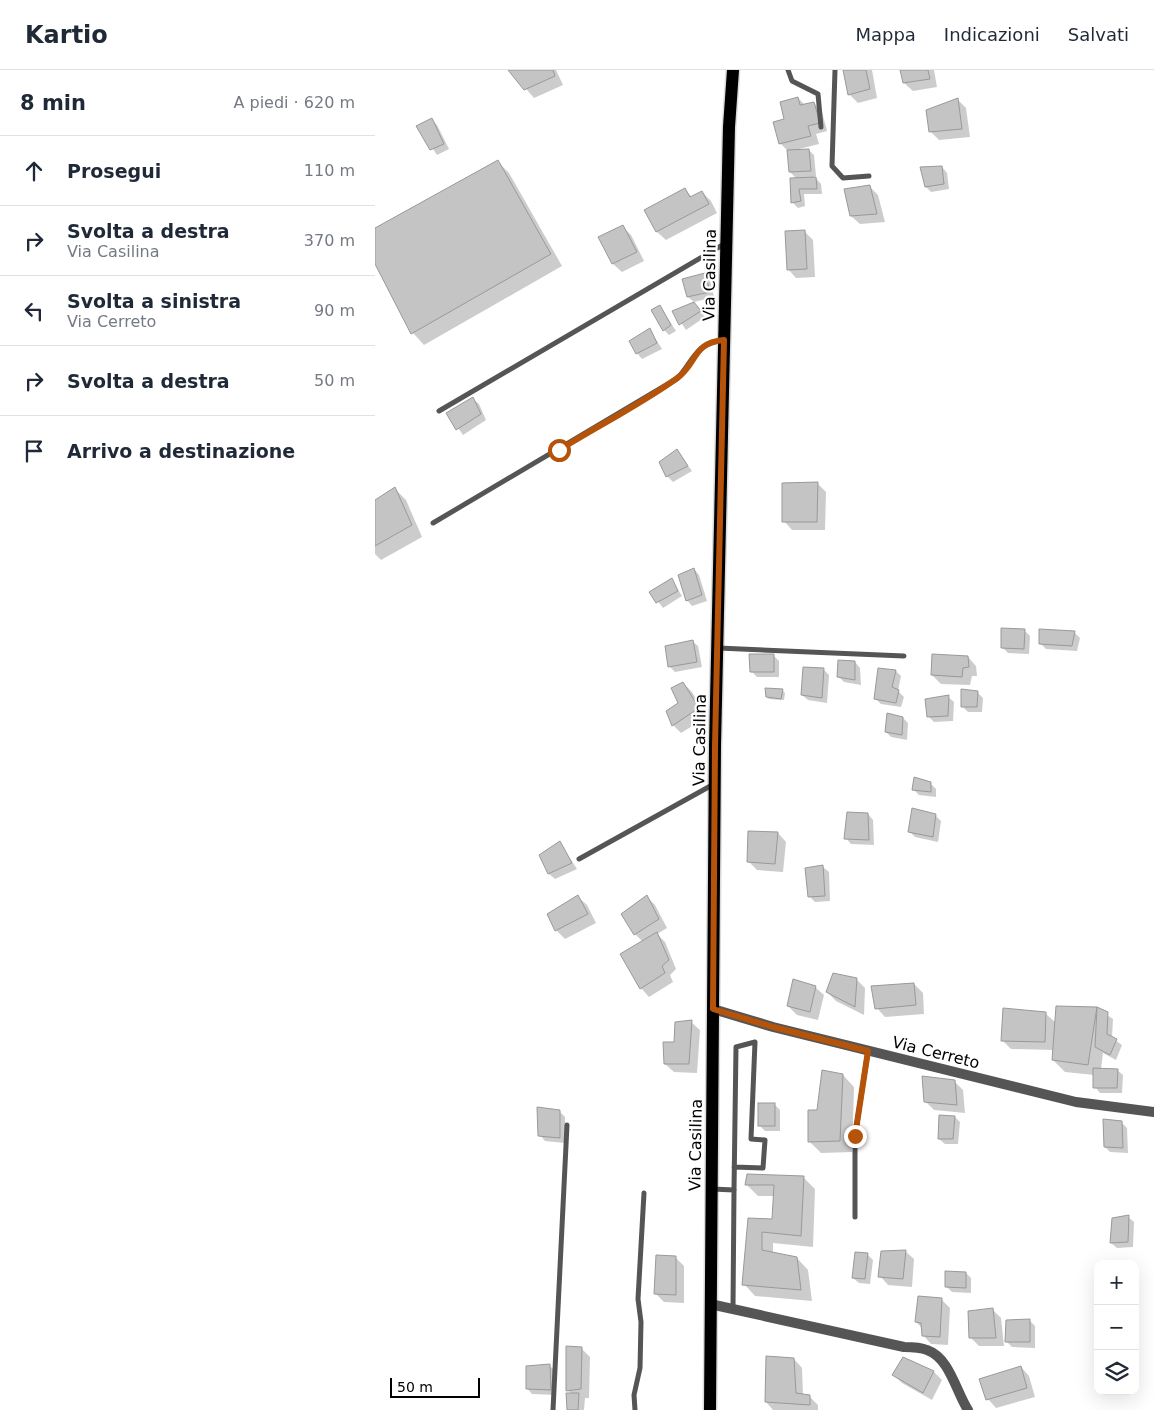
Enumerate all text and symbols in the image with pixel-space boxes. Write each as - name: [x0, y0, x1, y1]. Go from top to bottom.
- text: Kartio: [25, 21, 108, 49]
- text: Mappa: [855, 24, 916, 45]
- text: Indicazioni: [944, 24, 1040, 45]
- text: Salvati: [1068, 24, 1129, 45]
- text: 8 min: [20, 91, 86, 115]
- text: A piedi · 620 m: [233, 93, 355, 112]
- icon: ahead: [20, 157, 48, 185]
- text: Prosegui: [67, 160, 161, 182]
- text: 110 m: [304, 161, 355, 180]
- text: Svolta a destra: [67, 220, 230, 242]
- icon: right: [20, 227, 48, 255]
- street label: Via Casilina: [699, 229, 720, 321]
- text: 370 m: [304, 231, 355, 250]
- text: Via Casilina: [67, 242, 160, 261]
- text: Svolta a sinistra: [67, 290, 241, 312]
- icon: left: [20, 297, 48, 325]
- text: 90 m: [314, 301, 355, 320]
- text: Via Cerreto: [67, 312, 156, 331]
- icon: right: [20, 367, 48, 395]
- text: Svolta a destra: [67, 370, 230, 392]
- text: 50 m: [314, 371, 355, 390]
- icon: arrive: [20, 437, 48, 465]
- route start: [548, 439, 571, 462]
- text: Arrivo a destinazione: [67, 440, 295, 462]
- street label: Via Casilina: [689, 694, 710, 786]
- street label: Via Cerreto: [890, 1032, 982, 1073]
- street label: Via Casilina: [685, 1099, 706, 1191]
- route end: [844, 1125, 867, 1148]
- map controls: [1094, 1260, 1139, 1395]
- button: +: [1094, 1260, 1139, 1305]
- button: −: [1094, 1305, 1139, 1350]
- button: layers: [1094, 1350, 1139, 1395]
- scale bar: [390, 1375, 480, 1398]
- text: 50 m: [397, 1379, 433, 1395]

